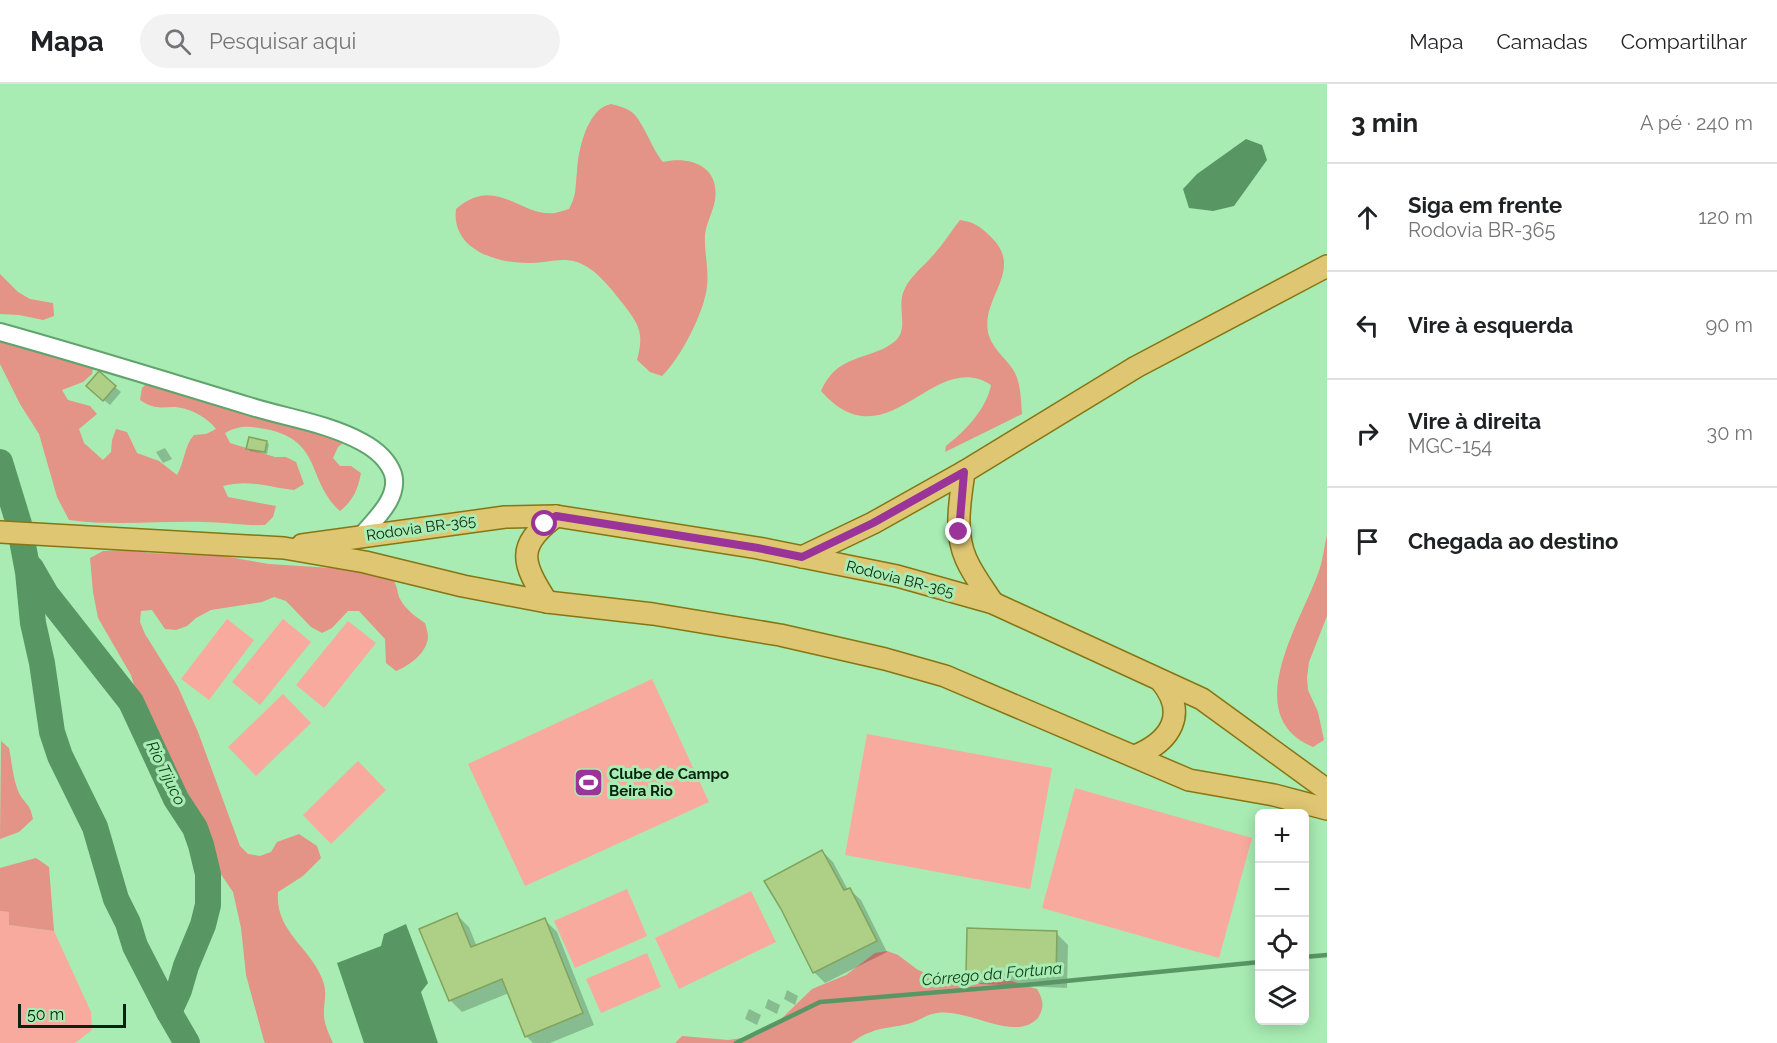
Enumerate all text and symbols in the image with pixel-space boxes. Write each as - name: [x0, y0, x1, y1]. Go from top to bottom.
- search box: [140, 14, 560, 68]
- text: Mapa: [30, 25, 104, 58]
- icon: search: [161, 25, 194, 58]
- text: Pesquisar aqui: [209, 28, 356, 54]
- text: Mapa: [1409, 29, 1463, 54]
- text: Camadas: [1496, 29, 1588, 54]
- text: Compartilhar: [1621, 29, 1747, 54]
- text: 3 min: [1351, 108, 1418, 138]
- text: A pé · 240 m: [1640, 111, 1753, 135]
- text: Siga em frente: [1408, 192, 1562, 218]
- icon: ahead: [1351, 201, 1384, 234]
- text: 120 m: [1698, 205, 1753, 229]
- text: Rodovia BR-365: [1408, 218, 1555, 242]
- icon: left: [1351, 309, 1384, 342]
- text: Vire à esquerda: [1408, 312, 1573, 338]
- text: 90 m: [1706, 313, 1753, 337]
- text: Vire à direita: [1408, 408, 1541, 434]
- icon: right: [1351, 417, 1384, 450]
- text: 30 m: [1707, 421, 1753, 445]
- text: MGC-154: [1408, 434, 1492, 458]
- route start: [531, 510, 557, 536]
- street label: Rodovia BR-365: [365, 511, 477, 545]
- route end: [945, 518, 971, 544]
- icon: arrive: [1351, 525, 1384, 558]
- text: Chegada ao destino: [1408, 528, 1618, 554]
- street label: Rodovia BR-365: [844, 557, 956, 601]
- water label: Rio Tijuco: [142, 738, 190, 808]
- place label: Clube de Campo Beira Rio: [609, 765, 729, 800]
- sports icon: Clube de Campo Beira Rio: [572, 767, 604, 799]
- map controls: [1255, 809, 1309, 1025]
- button: +: [1255, 809, 1309, 863]
- button: −: [1255, 863, 1309, 917]
- button: locate: [1255, 917, 1309, 971]
- water label: Córrego da Fortuna: [921, 958, 1063, 990]
- button: layers: [1255, 971, 1309, 1025]
- scale bar: [18, 1001, 126, 1028]
- text: 50 m: [27, 1005, 64, 1024]

